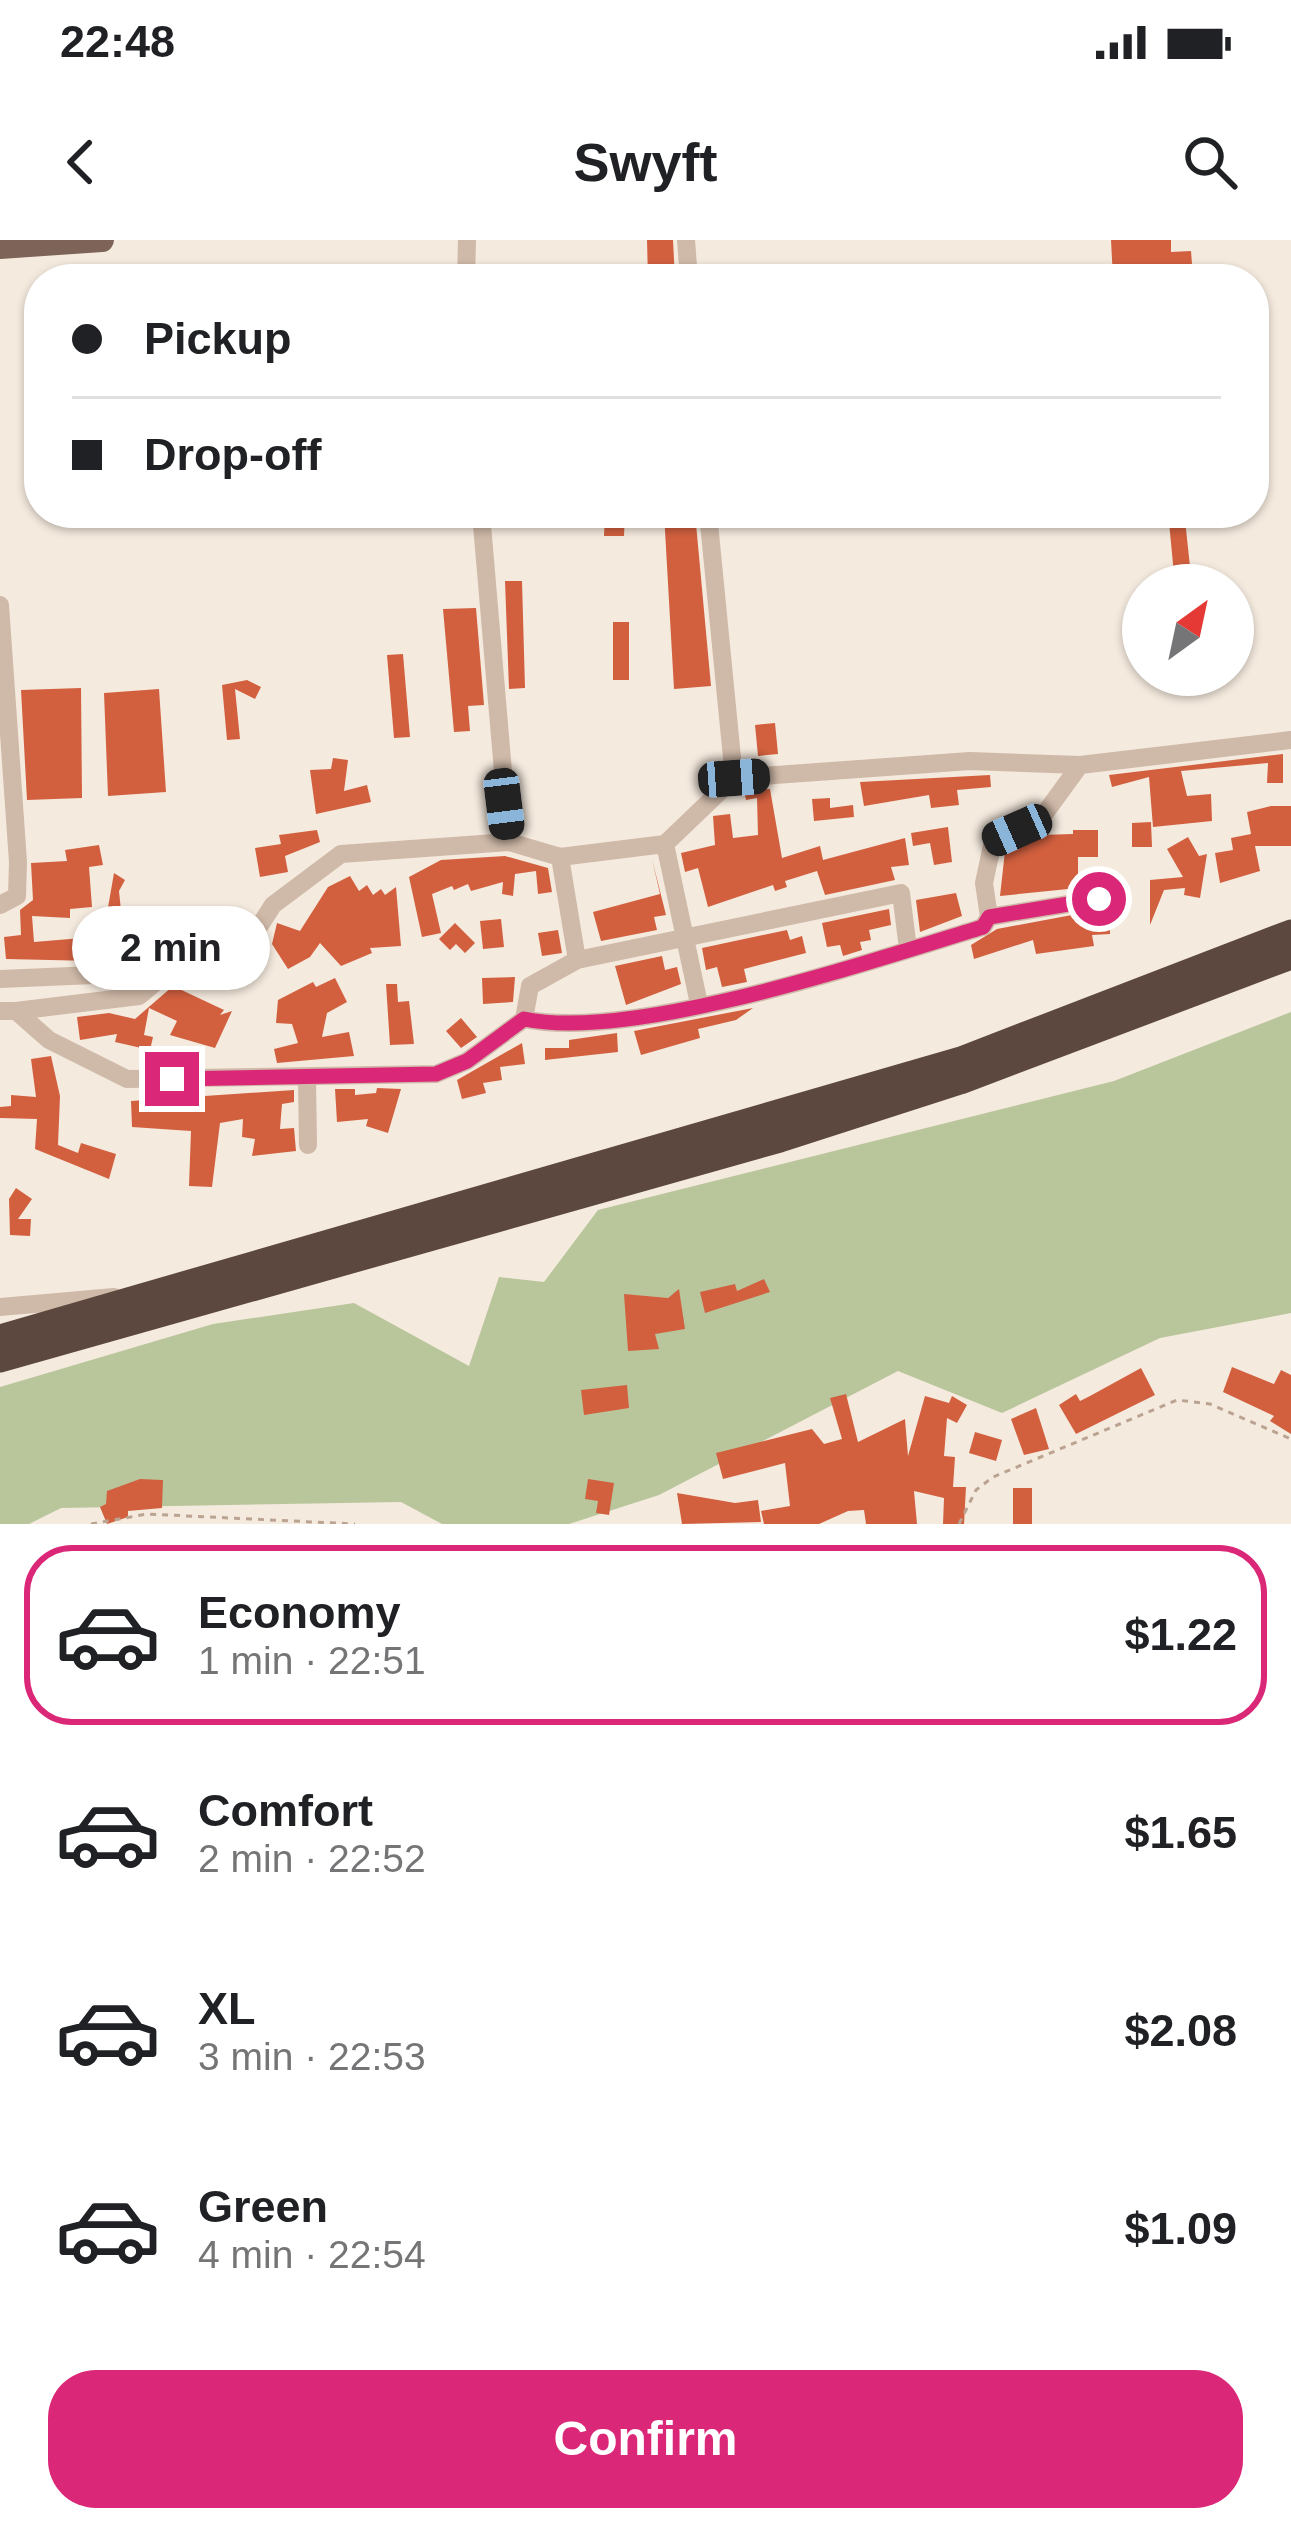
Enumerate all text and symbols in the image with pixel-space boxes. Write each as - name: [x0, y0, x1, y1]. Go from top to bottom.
- text: 22:48: [60, 16, 175, 67]
- icon: back: [48, 129, 114, 195]
- icon: search: [1177, 129, 1243, 195]
- text: Swyft: [573, 132, 718, 192]
- text: Pickup: [144, 313, 292, 364]
- text: Drop-off: [144, 429, 321, 480]
- north arrow: [1122, 564, 1254, 696]
- map controls: [1122, 564, 1254, 696]
- car: [697, 758, 771, 798]
- car: [482, 766, 526, 842]
- car: [977, 799, 1057, 861]
- route start: [1072, 872, 1126, 926]
- callout: 2 min: [73, 905, 271, 989]
- text: 2 min: [120, 926, 222, 969]
- route end: [145, 1052, 199, 1106]
- icon: car: [54, 1581, 162, 1689]
- text: Economy: [198, 1587, 401, 1638]
- text: $1.22: [1124, 1609, 1237, 1660]
- text: 1 min · 22:51: [198, 1639, 426, 1682]
- icon: car: [54, 1779, 162, 1887]
- text: Comfort: [198, 1785, 373, 1836]
- text: $1.65: [1124, 1807, 1237, 1858]
- text: 2 min · 22:52: [198, 1837, 426, 1880]
- icon: car: [54, 1977, 162, 2085]
- text: XL: [198, 1983, 256, 2034]
- text: $2.08: [1124, 2005, 1237, 2056]
- text: 3 min · 22:53: [198, 2035, 426, 2078]
- icon: car: [54, 2175, 162, 2283]
- text: Green: [198, 2181, 328, 2232]
- text: $1.09: [1124, 2203, 1237, 2254]
- text: 4 min · 22:54: [198, 2233, 426, 2276]
- button: Confirm: [48, 2370, 1243, 2508]

